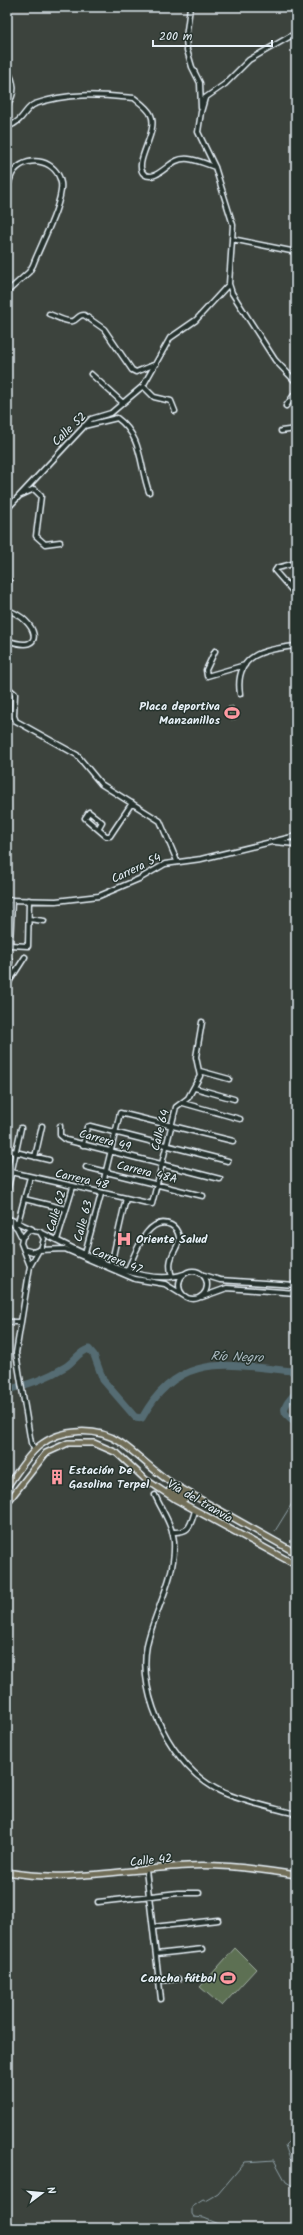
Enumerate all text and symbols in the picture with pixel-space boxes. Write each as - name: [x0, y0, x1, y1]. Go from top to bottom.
- scale bar: [153, 22, 272, 48]
- text: 200 m: [159, 27, 193, 46]
- street label: Calle 52: [48, 408, 91, 451]
- place label: Placa deportiva Manzanillos: [139, 697, 220, 730]
- sports icon: Placa deportiva Manzanillos: [223, 704, 241, 722]
- street label: Carrera 54: [108, 848, 165, 889]
- street label: Calle 64: [146, 1107, 175, 1153]
- street label: Carrera 49: [77, 1124, 133, 1157]
- street label: Carrera 48A: [115, 1156, 179, 1189]
- street label: Carrera 48: [53, 1164, 111, 1195]
- street label: Calle 62: [41, 1188, 72, 1234]
- street label: Calle 63: [69, 1198, 98, 1244]
- hospital icon: Oriente Salud: [115, 1230, 133, 1248]
- place label: Oriente Salud: [136, 1230, 208, 1249]
- street label: Carrera 47: [89, 1242, 145, 1279]
- water label: Río Negro: [210, 1346, 265, 1369]
- place label: Estación De Gasolina Terpel: [69, 1461, 150, 1494]
- building icon: Estación De Gasolina Terpel: [48, 1468, 66, 1486]
- street label: Vía del tranvía: [163, 1475, 236, 1528]
- street label: Calle 42: [129, 1849, 173, 1872]
- place label: Cancha fútbol: [141, 1969, 217, 1988]
- sports icon: Cancha fútbol: [219, 1969, 237, 1987]
- north arrow: [22, 2173, 62, 2213]
- text: N: [41, 2185, 60, 2196]

